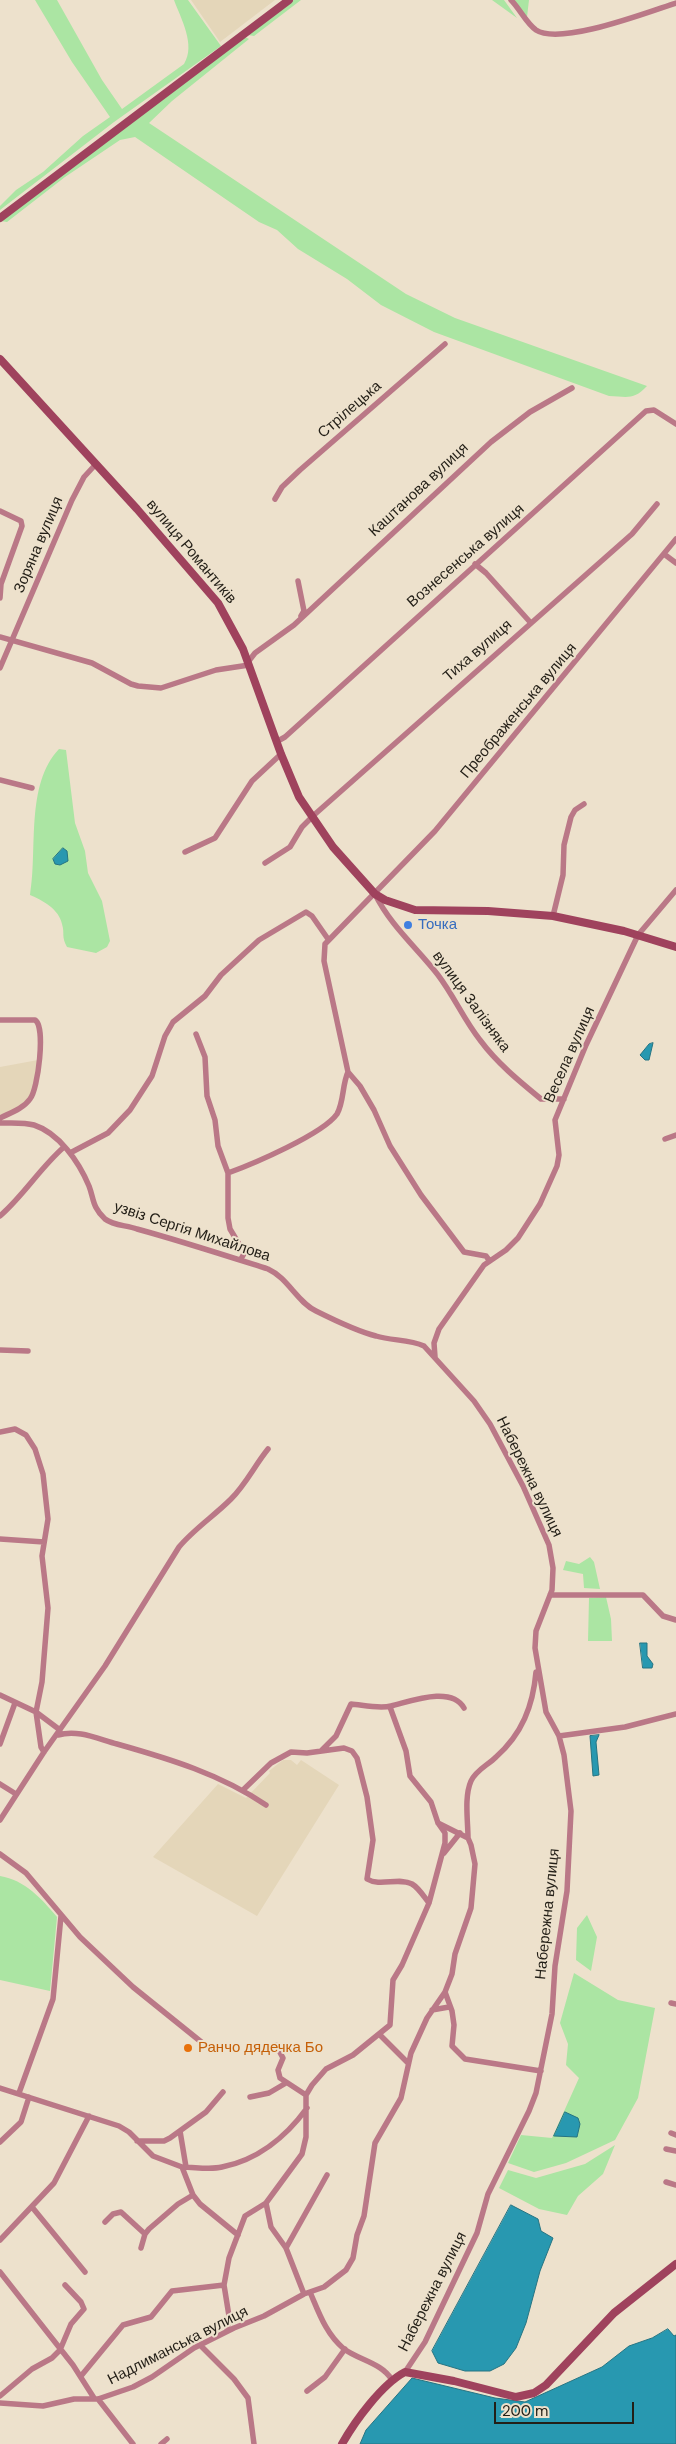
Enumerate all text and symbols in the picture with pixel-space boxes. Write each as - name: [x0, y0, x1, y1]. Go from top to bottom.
- street label: Стрілецька: [315, 378, 385, 442]
- street label: Каштанова вулиця: [365, 439, 473, 541]
- street label: Зоряна вулиця: [11, 494, 67, 596]
- street label: вулиця Романтиків: [142, 496, 240, 608]
- street label: Вознесенська вулиця: [404, 500, 528, 612]
- street label: Тиха вулиця: [440, 616, 516, 686]
- street label: Преображенська вулиця: [457, 640, 581, 782]
- place label: Точка: [418, 916, 457, 934]
- marker: Точка: [402, 919, 414, 931]
- street label: вулиця Залізняка: [428, 948, 514, 1056]
- street label: Весела вулиця: [541, 1004, 599, 1106]
- street label: узвіз Сергія Михайлова: [112, 1198, 272, 1266]
- street label: Набережна вулиця: [492, 1414, 566, 1540]
- street label: Набережна вулиця: [532, 1848, 564, 1980]
- place label: Ранчо дядечка Бо: [198, 2039, 323, 2057]
- marker: Ранчо дядечка Бо: [182, 2042, 194, 2054]
- street label: Набережна вулиця: [395, 2229, 471, 2355]
- street label: Надлиманська вулиця: [105, 2303, 251, 2389]
- scale bar: [496, 2392, 636, 2424]
- text: 200 m: [502, 2401, 548, 2421]

